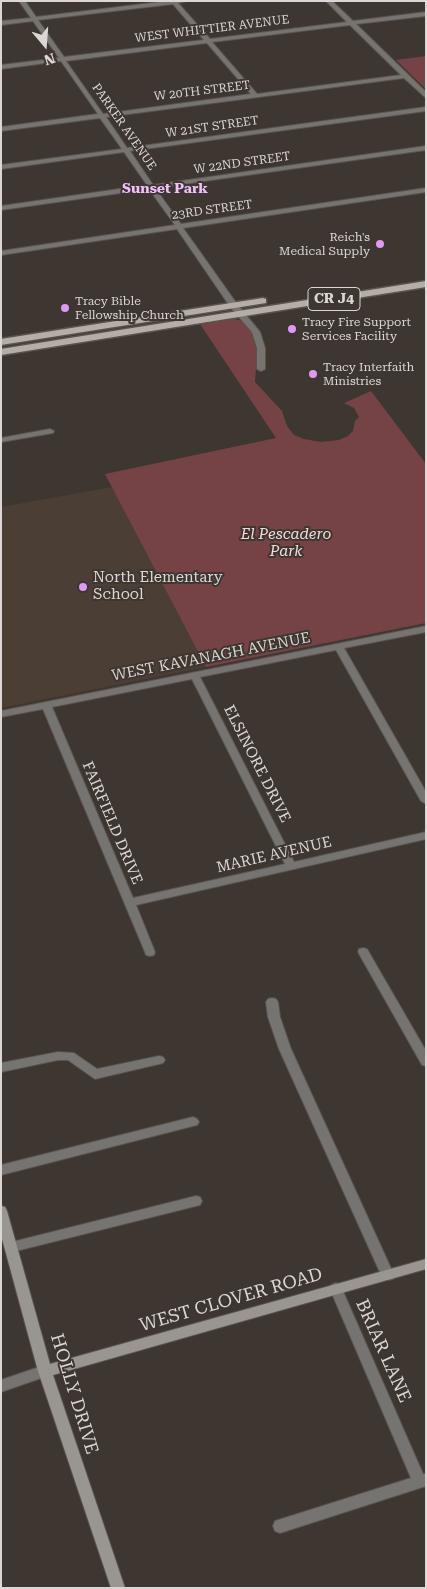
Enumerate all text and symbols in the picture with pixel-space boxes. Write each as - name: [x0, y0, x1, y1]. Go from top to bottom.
- street label: WEST WHITTIER AVENUE: [134, 12, 290, 46]
- north arrow: [20, 20, 70, 70]
- text: N: [42, 50, 57, 69]
- street label: W 20TH STREET: [153, 78, 251, 104]
- street label: PARKER AVENUE: [89, 81, 159, 173]
- street label: W 21ST STREET: [164, 113, 260, 141]
- street label: W 22ND STREET: [193, 149, 291, 177]
- district label: Sunset Park: [122, 181, 208, 197]
- street label: 23RD STREET: [171, 197, 253, 223]
- place label: Reich's Medical Supply: [279, 230, 370, 258]
- marker: Reich's Medical Supply: [374, 238, 386, 250]
- road number: CR J4: [308, 288, 360, 310]
- place label: Tracy Bible Fellowship Church: [75, 294, 184, 322]
- marker: Tracy Bible Fellowship Church: [59, 302, 71, 314]
- place label: Tracy Fire Support Services Facility: [302, 315, 411, 343]
- marker: Tracy Fire Support Services Facility: [286, 323, 298, 335]
- place label: Tracy Interfaith Ministries: [323, 360, 414, 388]
- marker: Tracy Interfaith Ministries: [307, 368, 319, 380]
- park label: El Pescadero Park: [241, 526, 331, 561]
- place label: North Elementary School: [93, 569, 223, 604]
- marker: North Elementary School: [77, 581, 89, 593]
- street label: WEST KAVANAGH AVENUE: [110, 629, 312, 685]
- street label: ELSINORE DRIVE: [220, 702, 294, 826]
- street label: FAIRFIELD DRIVE: [78, 759, 146, 887]
- street label: MARIE AVENUE: [215, 833, 333, 877]
- street label: WEST CLOVER ROAD: [137, 1264, 325, 1336]
- street label: BRIAR LANE: [351, 1296, 415, 1406]
- street label: HOLLY DRIVE: [45, 1331, 103, 1457]

